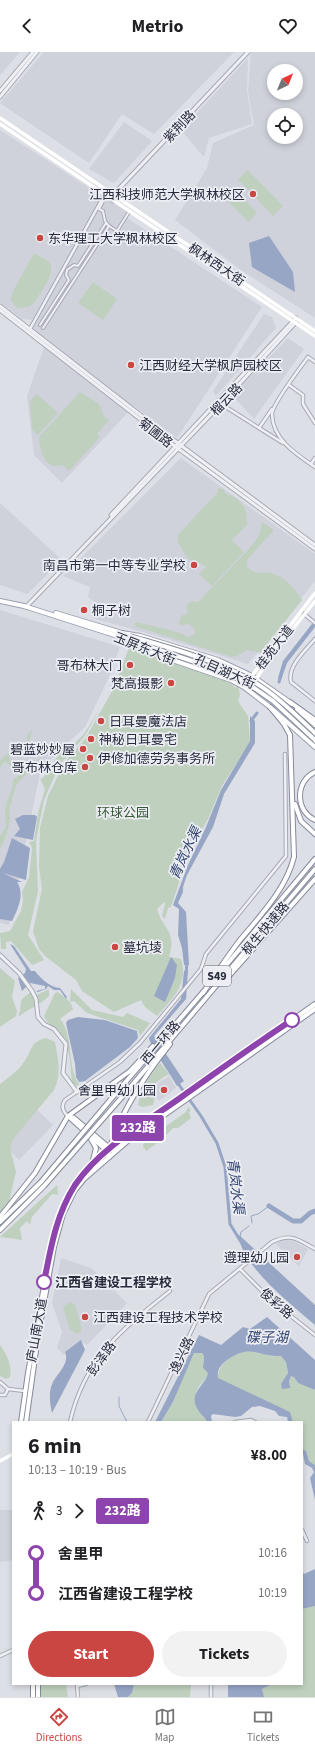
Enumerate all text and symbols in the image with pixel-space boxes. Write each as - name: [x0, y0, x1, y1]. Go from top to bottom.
- text: Metrio: [132, 14, 183, 39]
- icon: back: [16, 15, 38, 37]
- icon: heart: [277, 15, 299, 37]
- north arrow: [267, 64, 303, 100]
- map controls: [267, 64, 303, 144]
- street label: 紫荆路: [160, 106, 200, 147]
- button: locate: [267, 108, 303, 144]
- place label: 江西科技师范大学枫林校区: [89, 186, 245, 204]
- marker: 江西科技师范大学枫林校区: [248, 189, 258, 199]
- place label: 东华理工大学枫林校区: [48, 230, 178, 248]
- marker: 东华理工大学枫林校区: [35, 233, 45, 243]
- street label: 枫林西大街: [184, 239, 248, 290]
- place label: 江西财经大学枫庐园校区: [139, 357, 282, 375]
- marker: 江西财经大学枫庐园校区: [126, 360, 136, 370]
- street label: 榴云路: [207, 379, 247, 420]
- street label: 菊圃路: [134, 414, 176, 452]
- place label: 南昌市第一中等专业学校: [43, 557, 186, 575]
- marker: 南昌市第一中等专业学校: [189, 560, 199, 570]
- place label: 桐子树: [92, 602, 131, 620]
- marker: 桐子树: [79, 605, 89, 615]
- street label: 桂苑大道: [252, 622, 298, 674]
- street label: 玉屏东大街: [111, 628, 178, 669]
- street label: 孔目湖大街: [191, 650, 258, 693]
- place label: 哥布林大门: [57, 657, 122, 675]
- marker: 哥布林大门: [125, 660, 135, 670]
- place label: 梵高摄影: [111, 675, 163, 693]
- marker: 梵高摄影: [166, 678, 176, 688]
- place label: 日耳曼魔法店: [109, 713, 187, 731]
- marker: 日耳曼魔法店: [96, 716, 106, 726]
- place label: 神秘日耳曼宅: [99, 731, 177, 749]
- marker: 神秘日耳曼宅: [86, 734, 96, 744]
- place label: 碧蓝妙妙屋: [10, 741, 75, 759]
- marker: 碧蓝妙妙屋: [78, 744, 88, 754]
- place label: 伊修加德劳务事务所: [98, 750, 215, 768]
- marker: 伊修加德劳务事务所: [85, 753, 95, 763]
- place label: 哥布林仓库: [12, 759, 77, 777]
- marker: 哥布林仓库: [80, 762, 90, 772]
- park label: 环球公园: [97, 804, 149, 822]
- water label: 青岚水渠: [165, 822, 208, 883]
- street label: 枫生快速路: [238, 898, 294, 959]
- place label: 墓坑堎: [123, 939, 162, 957]
- marker: 墓坑堎: [110, 942, 120, 952]
- road number: S49: [203, 966, 231, 986]
- unlabelled marker: [284, 1012, 300, 1028]
- street label: 西一环路: [137, 1017, 184, 1068]
- place label: 舍里甲幼儿园: [78, 1082, 156, 1100]
- marker: 舍里甲幼儿园: [159, 1085, 169, 1095]
- line badge: 232路: [110, 1115, 166, 1141]
- text: 232路: [120, 1118, 156, 1138]
- water label: 青岚水渠: [222, 1157, 249, 1217]
- place label: 遵理幼儿园: [224, 1249, 289, 1267]
- marker: 遵理幼儿园: [292, 1252, 302, 1262]
- marker: 江西省建设工程学校: [36, 1274, 52, 1290]
- place label: 江西省建设工程学校: [55, 1274, 172, 1292]
- street label: 俊彩路: [256, 1284, 297, 1323]
- street label: 庐山南大道: [22, 1297, 51, 1364]
- place label: 江西建设工程技术学校: [93, 1309, 223, 1327]
- marker: 江西建设工程技术学校: [80, 1312, 90, 1322]
- water label: 碟子湖: [246, 1328, 290, 1348]
- street label: 逸兴路: [165, 1334, 199, 1377]
- street label: 彭泽路: [83, 1338, 121, 1380]
- text: 6 min: [28, 1430, 82, 1462]
- text: ¥8.00: [251, 1445, 287, 1466]
- text: 10:13 – 10:19 · Bus: [28, 1461, 126, 1479]
- icon: walk: [28, 1500, 50, 1522]
- icon: forward: [68, 1500, 90, 1522]
- text: 232路: [104, 1501, 141, 1521]
- text: 3: [56, 1502, 62, 1520]
- text: 舍里甲: [58, 1544, 103, 1565]
- text: 10:16: [258, 1544, 287, 1562]
- text: 江西省建设工程学校: [58, 1584, 193, 1605]
- text: 10:19: [258, 1584, 287, 1602]
- button: Start: [28, 1631, 154, 1677]
- button: Tickets: [162, 1631, 287, 1677]
- tab: Directions: [36, 1706, 82, 1745]
- tab: Map: [154, 1706, 176, 1745]
- tab: Tickets: [247, 1706, 279, 1745]

